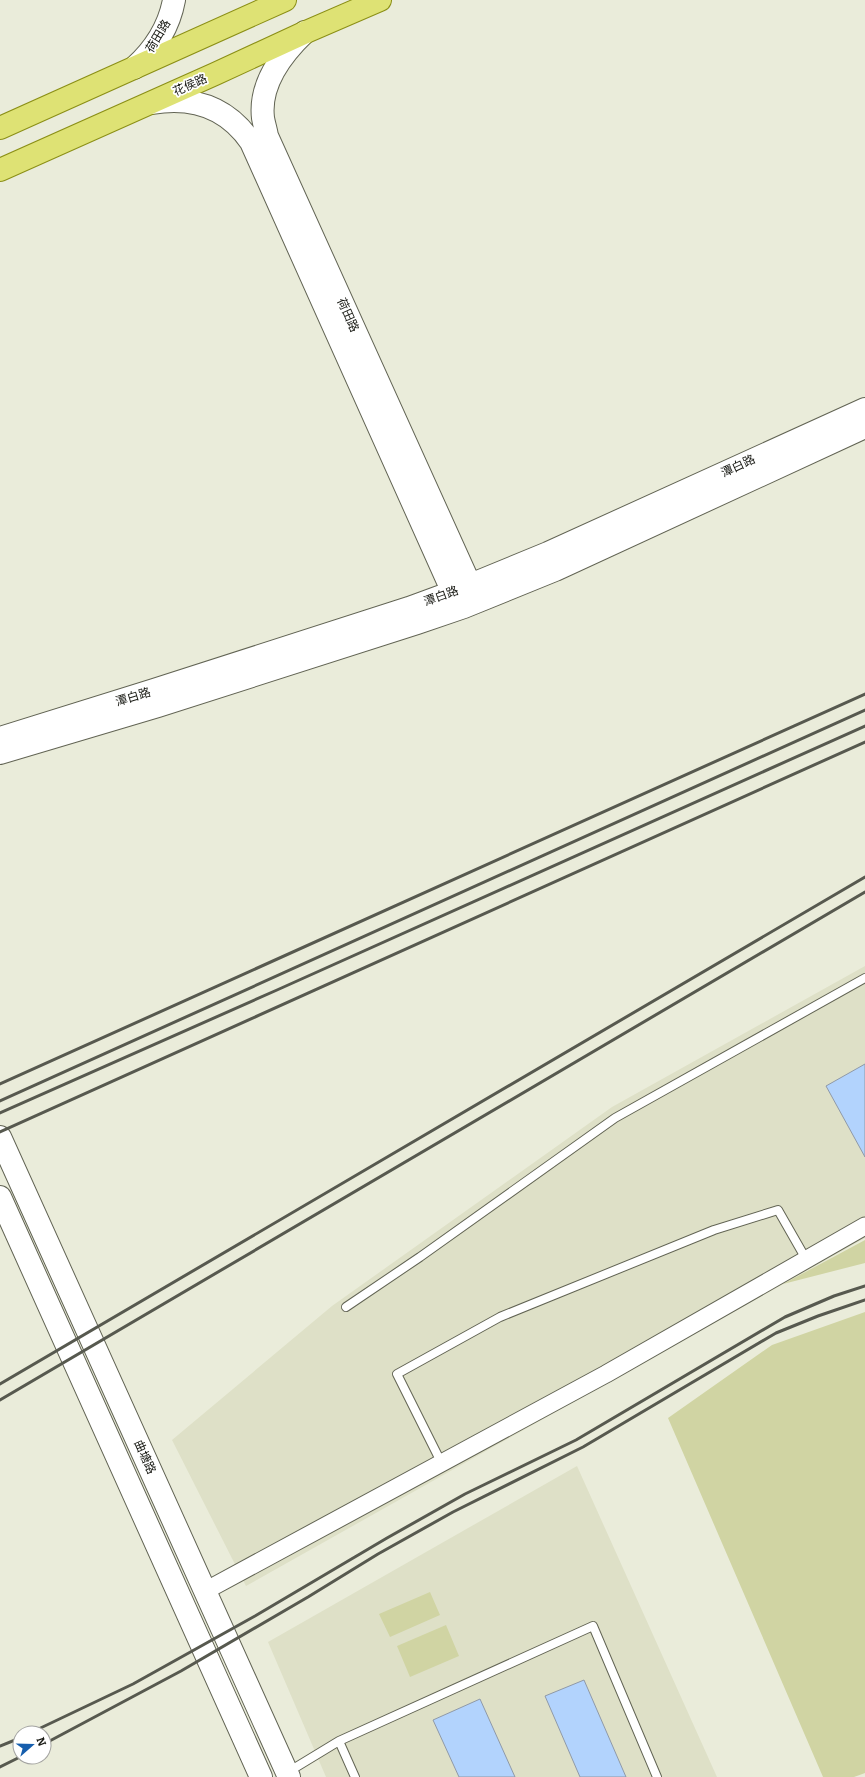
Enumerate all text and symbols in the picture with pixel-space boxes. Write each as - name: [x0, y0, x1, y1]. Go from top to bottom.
- street label: 荷田路: [143, 17, 173, 55]
- street label: 花侯路: [171, 71, 209, 99]
- street label: 荷田路: [334, 296, 362, 334]
- street label: 潭白路: [719, 452, 757, 480]
- street label: 潭白路: [422, 583, 460, 609]
- street label: 潭白路: [114, 685, 152, 709]
- street label: 曲塘路: [131, 1438, 159, 1476]
- north arrow: [12, 1725, 52, 1765]
- text: N: [33, 1736, 49, 1748]

